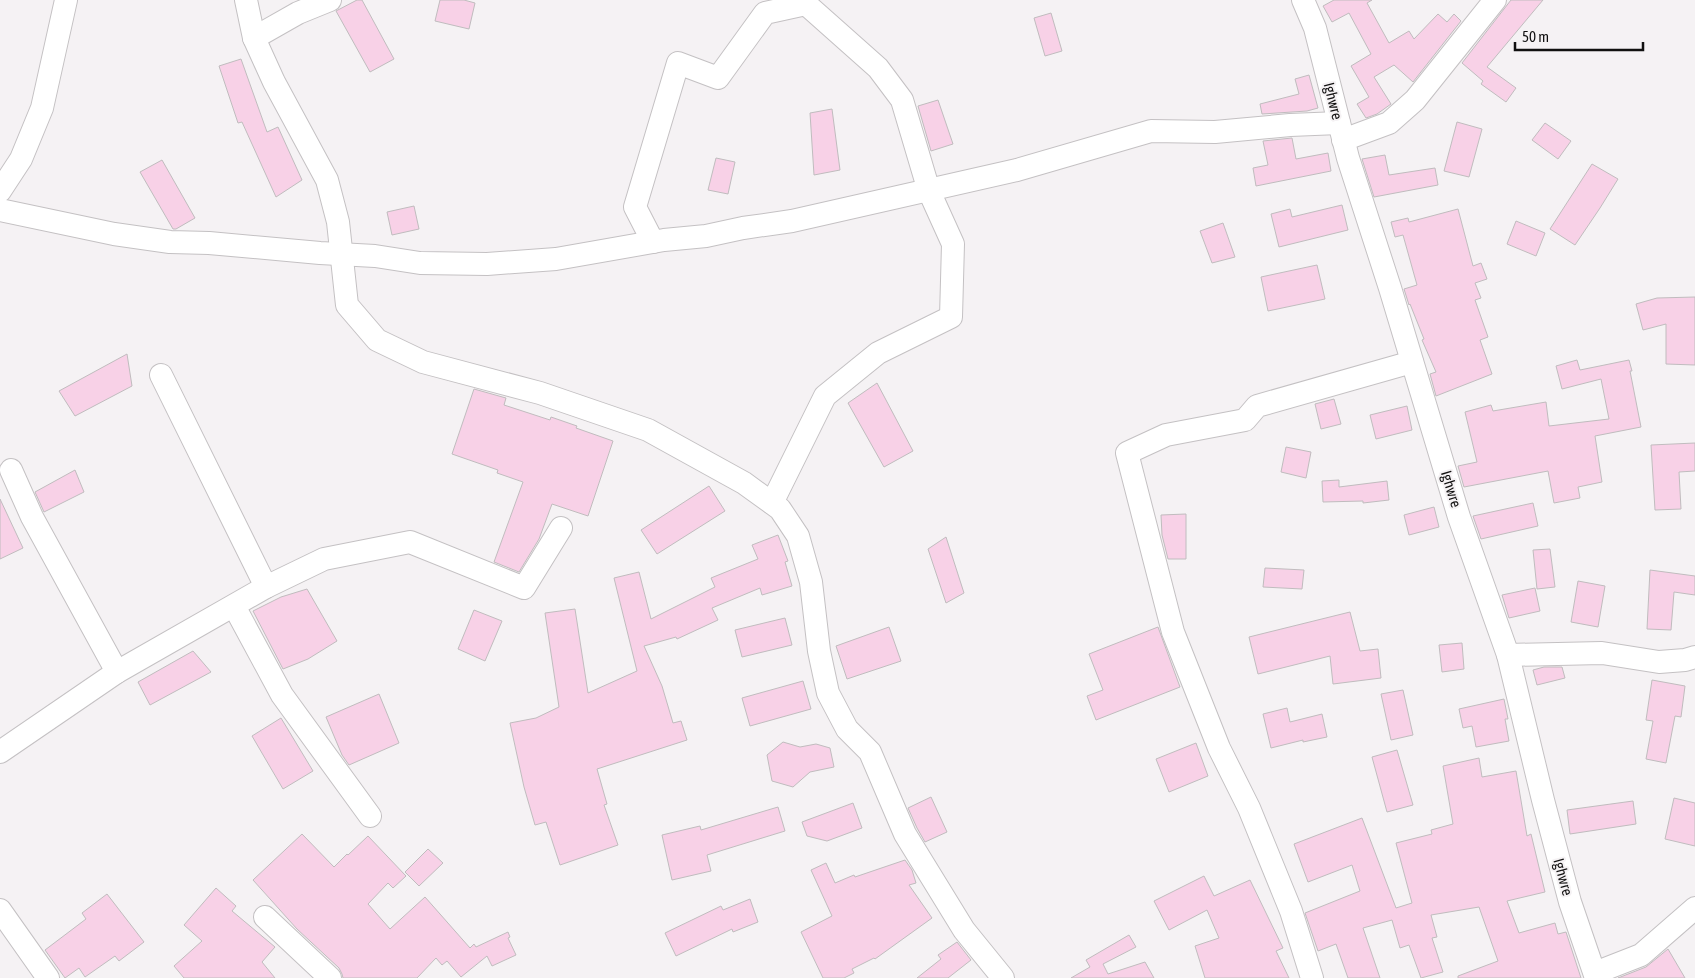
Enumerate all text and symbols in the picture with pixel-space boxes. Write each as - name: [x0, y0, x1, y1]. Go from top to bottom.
- scale bar: [1515, 20, 1642, 52]
- text: 50 m: [1522, 28, 1549, 45]
- street label: Ighwre: [1321, 81, 1346, 121]
- street label: Ighwre: [1438, 468, 1465, 510]
- street label: Ighwre: [1550, 856, 1577, 897]

